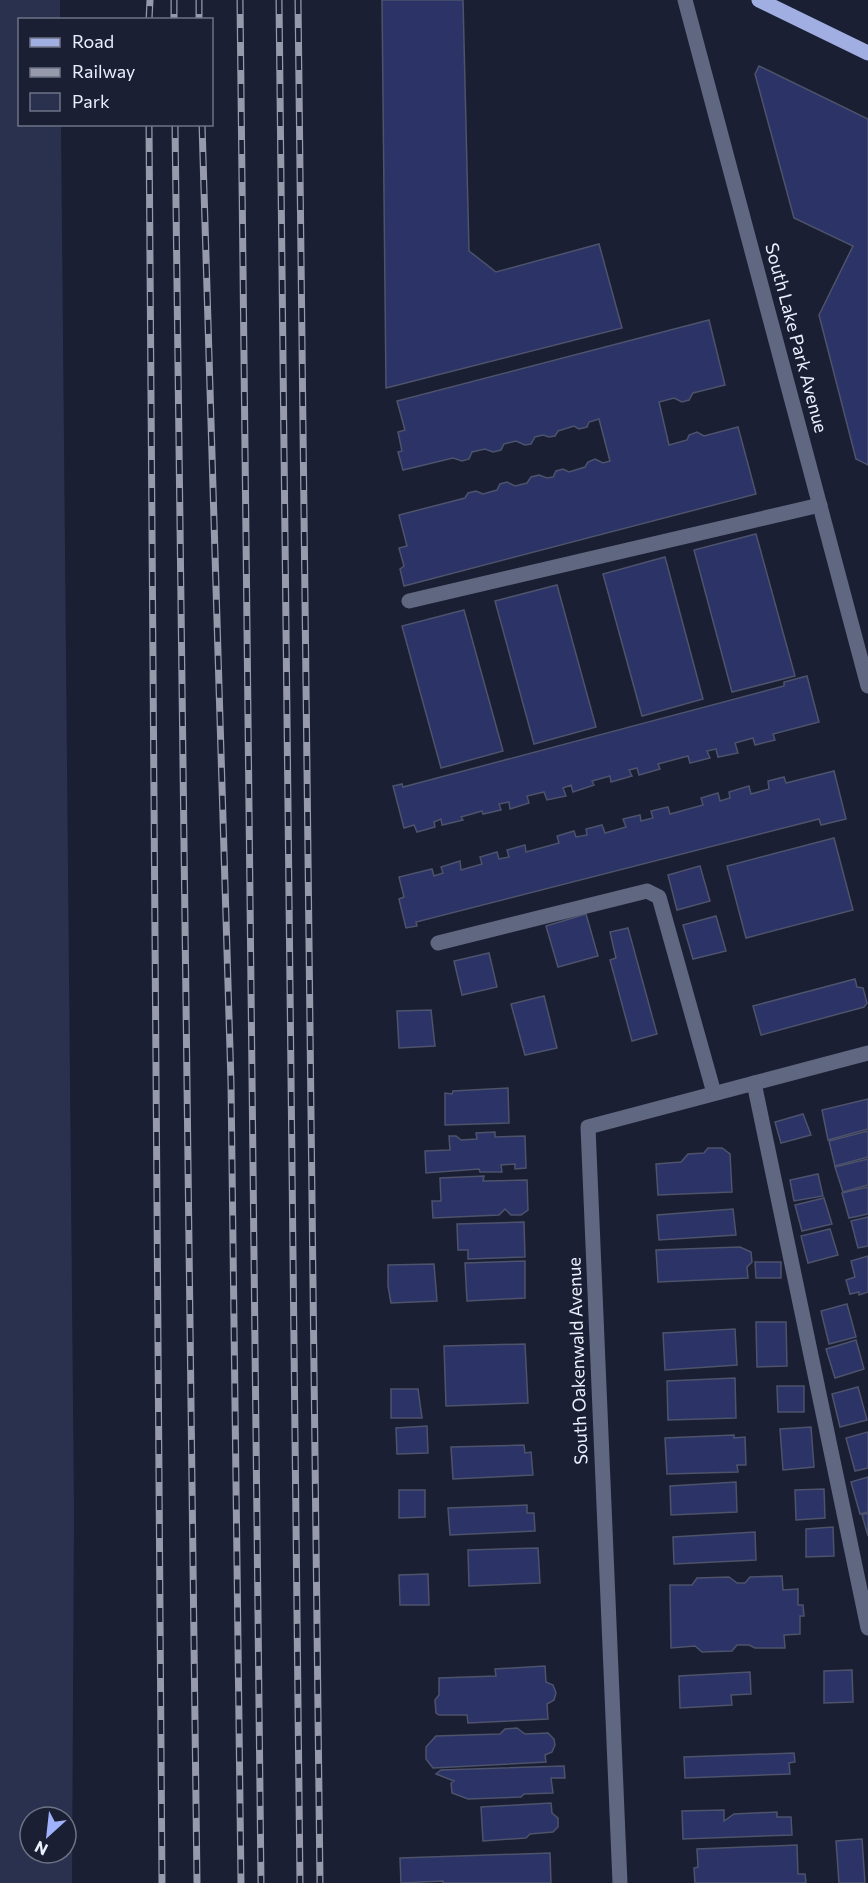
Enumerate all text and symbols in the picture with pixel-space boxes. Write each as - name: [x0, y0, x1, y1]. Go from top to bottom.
- legend: [18, 18, 213, 126]
- text: Road: [72, 30, 114, 52]
- text: Railway: [72, 60, 135, 82]
- text: Park: [72, 90, 110, 112]
- street label: South Lake Park Avenue: [761, 240, 833, 435]
- street label: South Oakenwald Avenue: [562, 1257, 592, 1465]
- north arrow: [18, 1805, 78, 1865]
- text: N: [31, 1838, 51, 1860]

